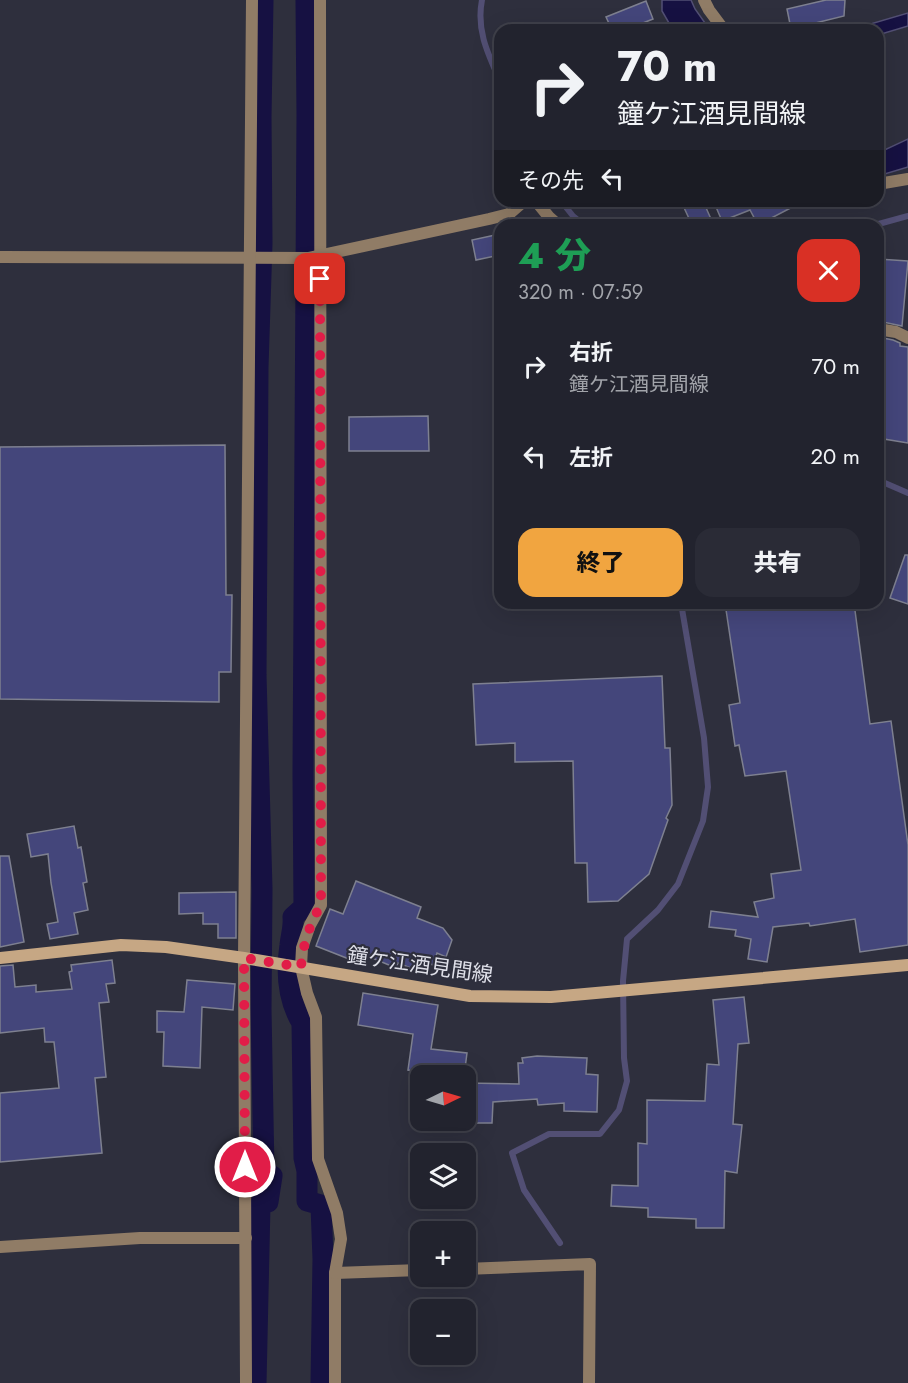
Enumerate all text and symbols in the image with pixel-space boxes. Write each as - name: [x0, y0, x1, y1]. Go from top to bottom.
- text: 70 m: [617, 36, 717, 97]
- icon: right: [518, 48, 596, 126]
- text: 鐘ケ江酒見間線: [617, 94, 806, 133]
- icon: left: [596, 162, 629, 195]
- text: その先: [518, 164, 584, 196]
- text: 4 分: [518, 229, 591, 281]
- button: close: [797, 239, 860, 302]
- pin: [294, 253, 345, 304]
- icon: arrive: [303, 262, 336, 295]
- text: 320 m · 07:59: [518, 278, 643, 307]
- text: 右折: [569, 336, 613, 368]
- icon: right: [518, 350, 551, 383]
- text: 70 m: [811, 350, 860, 382]
- text: 鐘ケ江酒見間線: [569, 370, 709, 399]
- icon: left: [518, 440, 551, 473]
- text: 20 m: [811, 440, 860, 472]
- text: 左折: [569, 441, 613, 473]
- button: 終了: [518, 528, 683, 597]
- button: 共有: [695, 528, 860, 597]
- street label: 鐘ケ江酒見間線: [345, 940, 495, 990]
- north arrow: [410, 1065, 476, 1131]
- map controls: [410, 1065, 476, 1365]
- position arrow: [213, 1135, 277, 1199]
- button: layers: [410, 1143, 476, 1209]
- button: +: [410, 1221, 476, 1287]
- button: −: [410, 1299, 476, 1365]

